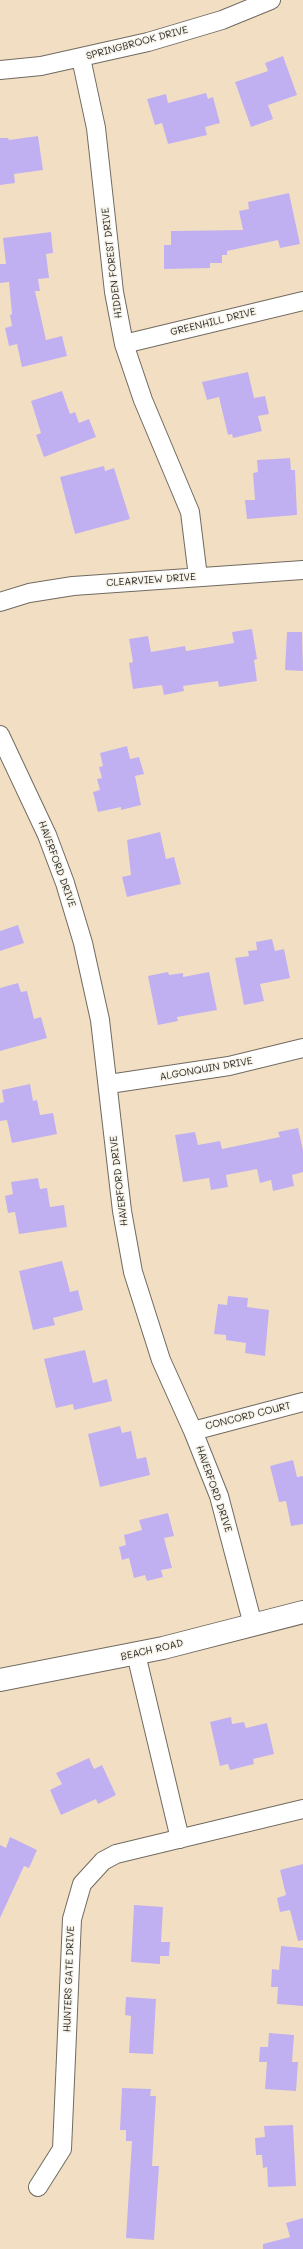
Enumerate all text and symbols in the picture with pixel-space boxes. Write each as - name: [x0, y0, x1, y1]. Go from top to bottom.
- street label: SPRINGBROOK DRIVE: [85, 24, 189, 62]
- street label: HIDDEN FOREST DRIVE: [99, 207, 125, 319]
- street label: GREENHILL DRIVE: [169, 306, 257, 338]
- street label: CLEARVIEW DRIVE: [106, 571, 196, 589]
- street label: HAVERFORD DRIVE: [36, 819, 78, 909]
- street label: ALGONQUIN DRIVE: [159, 1055, 253, 1083]
- street label: HAVERFORD DRIVE: [108, 1135, 130, 1227]
- street label: CONCORD COURT: [204, 1400, 292, 1432]
- street label: HAVERFORD DRIVE: [194, 1444, 234, 1534]
- street label: BEACH ROAD: [120, 1637, 184, 1663]
- street label: HUNTERS GATE DRIVE: [61, 1926, 77, 2032]

